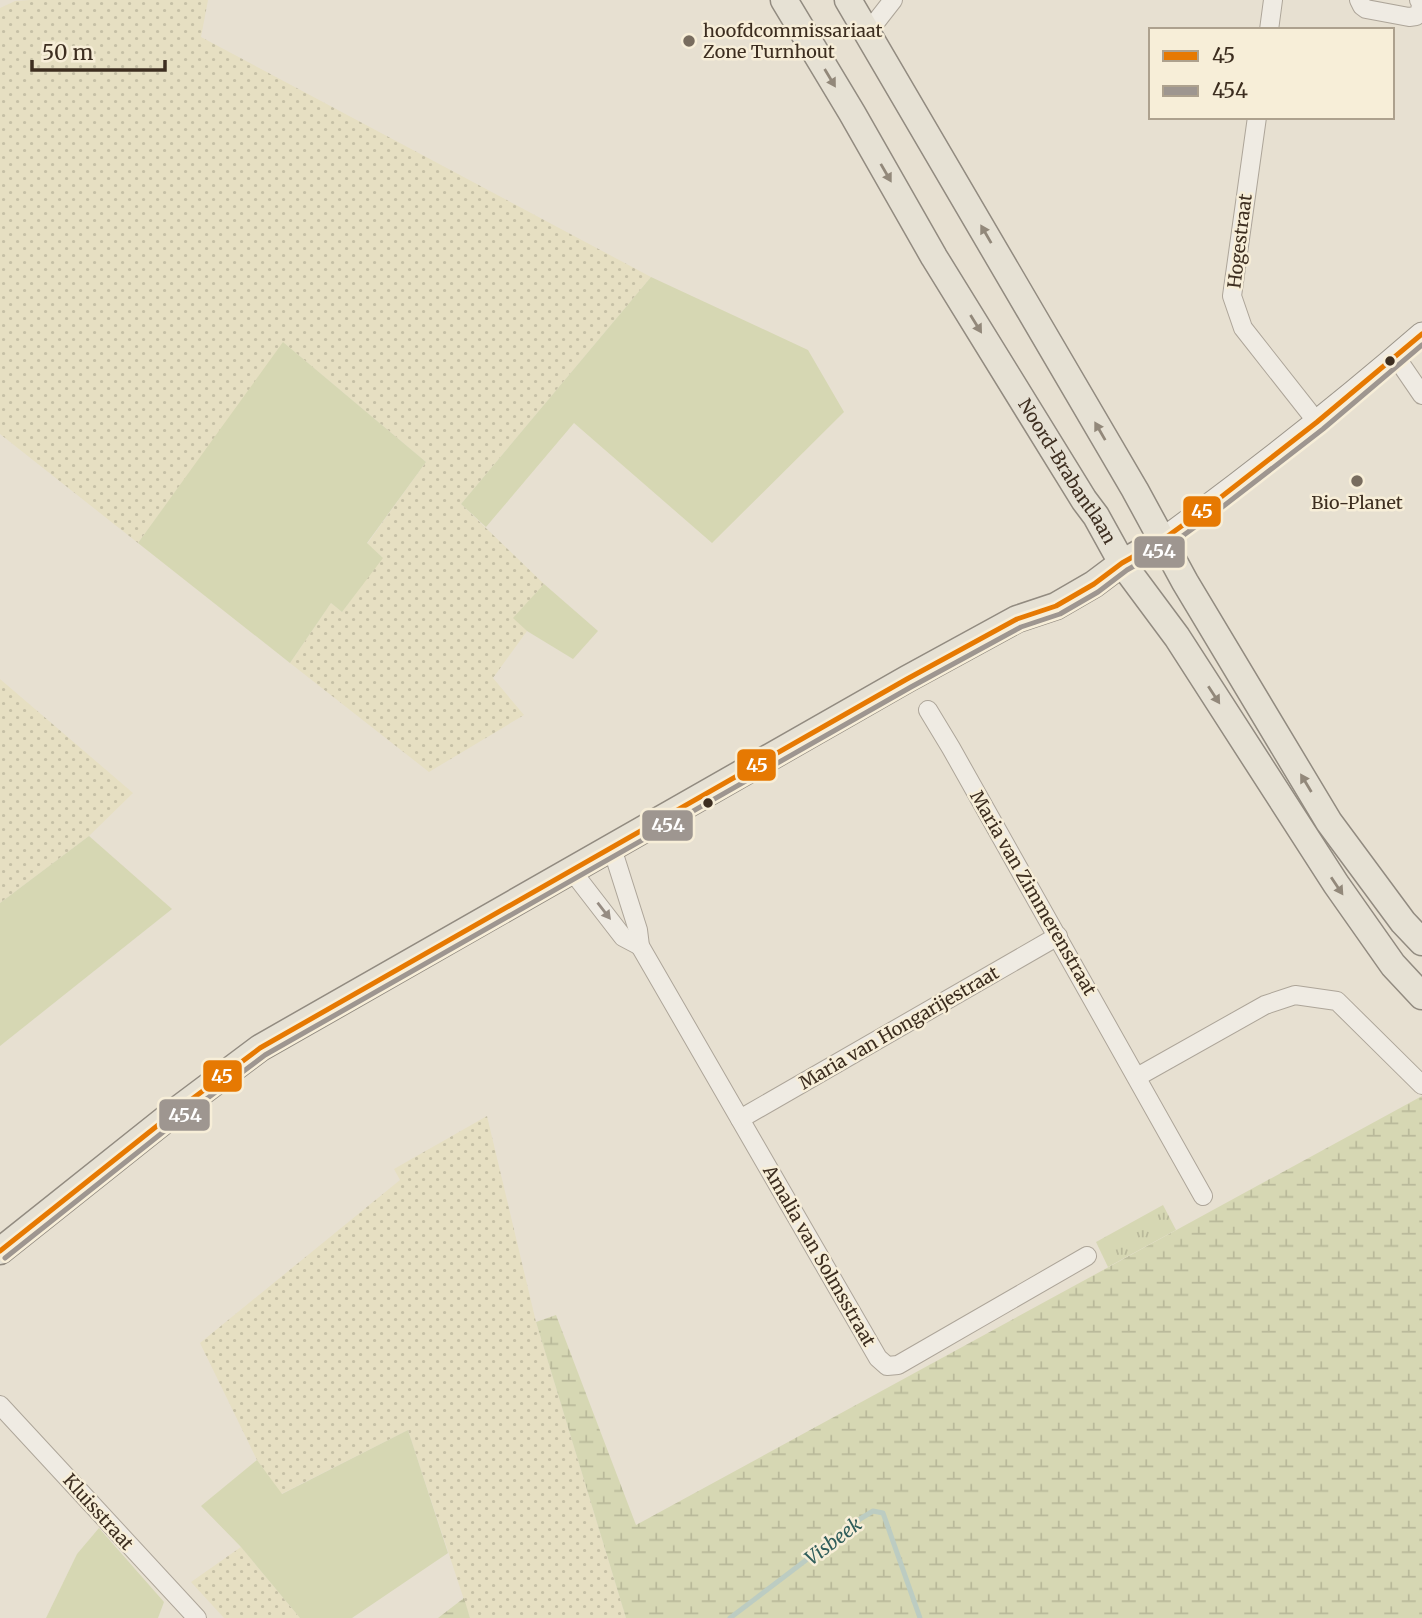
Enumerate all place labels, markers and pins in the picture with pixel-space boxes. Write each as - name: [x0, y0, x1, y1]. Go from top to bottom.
- place label: hoofdcommissariaat Zone Turnhout: [703, 19, 883, 63]
- marker: hoofdcommissariaat Zone Turnhout: [681, 33, 697, 49]
- unlabelled marker: [1383, 354, 1397, 368]
- marker: Bio-Planet: [1349, 473, 1365, 489]
- place label: Bio-Planet: [1311, 491, 1403, 514]
- unlabelled marker: [701, 796, 715, 810]

